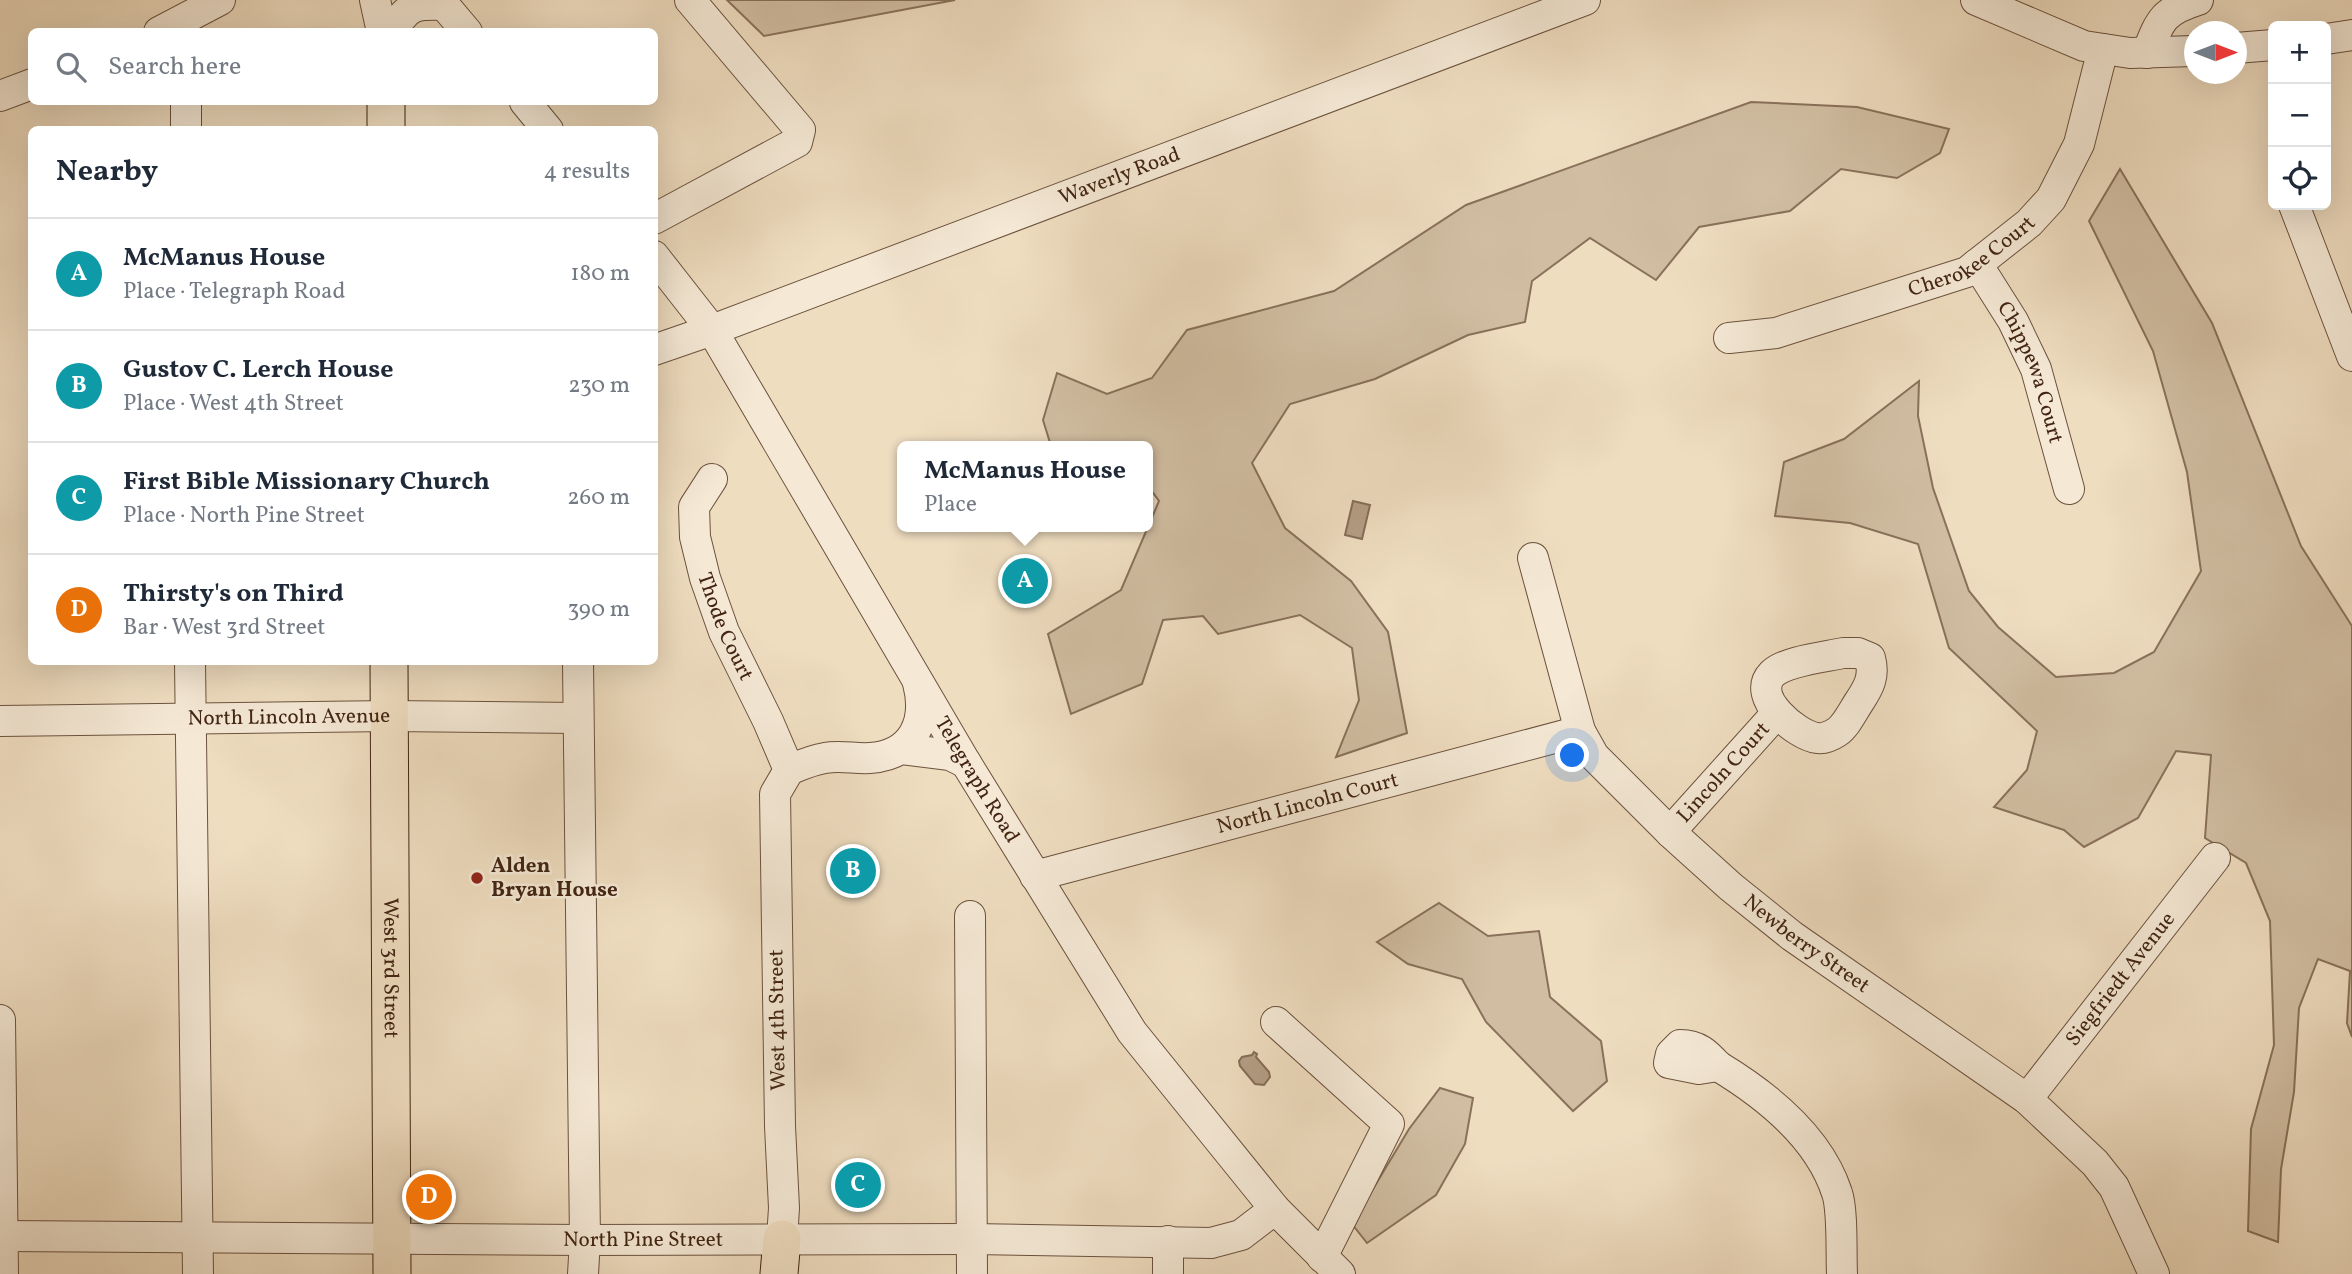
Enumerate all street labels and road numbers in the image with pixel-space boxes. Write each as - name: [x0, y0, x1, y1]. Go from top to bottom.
- street label: Waverly Road: [1055, 140, 1184, 212]
- street label: Cherokee Court: [1905, 210, 2043, 304]
- street label: Chippewa Court: [1990, 296, 2070, 447]
- street label: Thode Court: [690, 569, 760, 686]
- street label: North Lincoln Avenue: [188, 701, 390, 733]
- street label: Telegraph Road: [927, 711, 1026, 849]
- street label: Lincoln Court: [1670, 716, 1777, 829]
- street label: North Lincoln Court: [1214, 765, 1401, 842]
- street label: Newberry Street: [1737, 888, 1876, 1000]
- street label: West 3rd Street: [376, 898, 405, 1038]
- street label: Siegfriedt Avenue: [2059, 906, 2182, 1052]
- street label: West 4th Street: [762, 949, 794, 1091]
- street label: North Pine Street: [563, 1225, 723, 1255]

